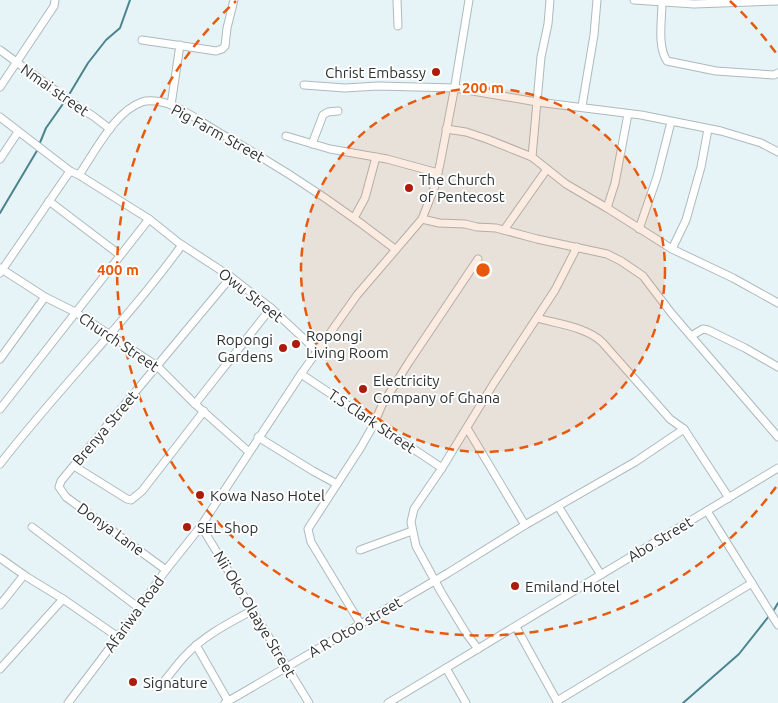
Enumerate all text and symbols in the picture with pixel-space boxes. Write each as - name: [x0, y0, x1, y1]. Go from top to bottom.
- street label: Nmai street: [18, 60, 92, 120]
- place label: Christ Embassy: [325, 64, 426, 81]
- marker: Christ Embassy: [430, 66, 442, 78]
- text: 200 m: [462, 79, 504, 96]
- street label: Pig Farm Street: [169, 100, 268, 166]
- place label: The Church of Pentecost: [419, 171, 505, 205]
- marker: The Church of Pentecost: [403, 182, 415, 194]
- text: 400 m: [97, 261, 139, 278]
- centre of rings: [474, 261, 492, 279]
- street label: Owu Street: [215, 265, 287, 326]
- street label: Church Street: [76, 309, 162, 375]
- place label: Ropongi Living Room: [306, 327, 389, 361]
- place label: Ropongi Gardens: [217, 331, 273, 365]
- marker: Ropongi Living Room: [290, 338, 302, 350]
- marker: Ropongi Gardens: [277, 342, 289, 354]
- place label: Electricity Company of Ghana: [373, 372, 500, 406]
- marker: Electricity Company of Ghana: [357, 383, 369, 395]
- street label: T.S Clark Street: [325, 385, 419, 457]
- street label: Brenya Street: [69, 387, 141, 469]
- place label: Kowa Naso Hotel: [210, 487, 325, 504]
- marker: Kowa Naso Hotel: [194, 489, 206, 501]
- street label: Donya Lane: [74, 499, 148, 559]
- street label: Abo Street: [624, 513, 696, 565]
- place label: SEL Shop: [197, 519, 258, 536]
- marker: SEL Shop: [181, 521, 193, 533]
- street label: Nii Oko Olaaye Street: [211, 548, 300, 680]
- street label: Afariwa Road: [101, 573, 167, 655]
- place label: Emiland Hotel: [525, 578, 620, 595]
- marker: Emiland Hotel: [509, 580, 521, 592]
- street label: A R Otoo street: [305, 593, 405, 661]
- place label: Signature: [143, 674, 208, 691]
- marker: Signature: [127, 676, 139, 688]

